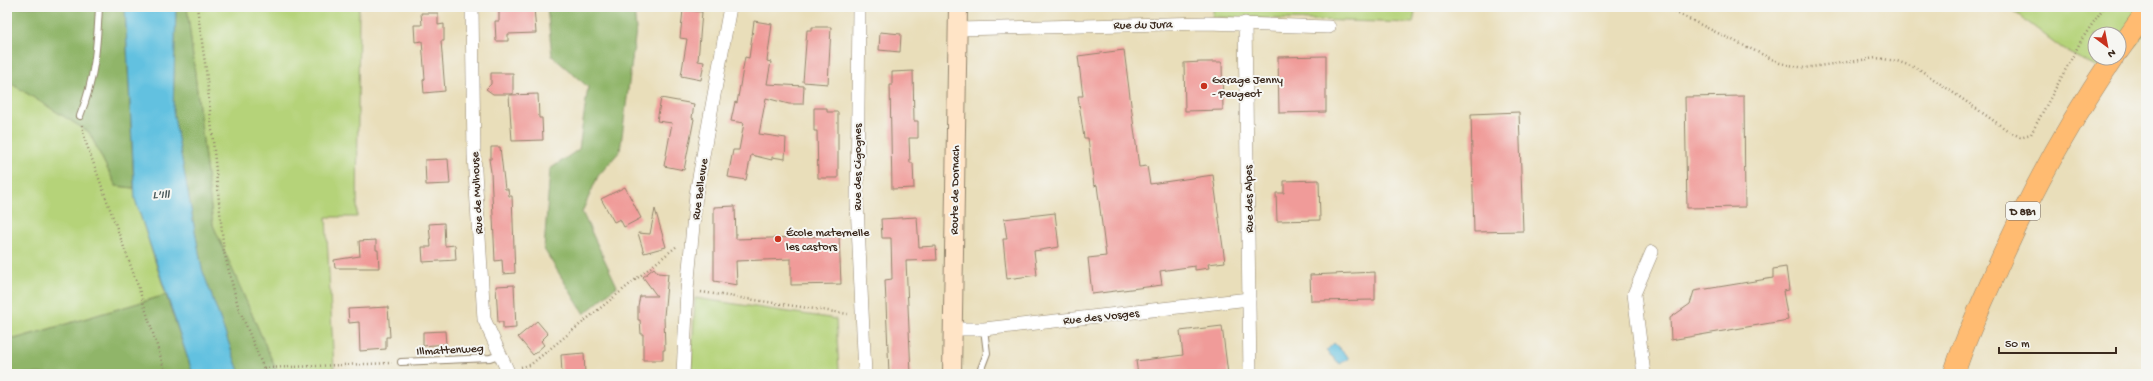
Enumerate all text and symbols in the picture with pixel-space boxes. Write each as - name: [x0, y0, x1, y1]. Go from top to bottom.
- street label: Rue du Jura: [1113, 18, 1173, 34]
- north arrow: [2087, 26, 2127, 66]
- text: N: [2105, 46, 2117, 60]
- place label: Garage Jenny - Peugeot: [1212, 74, 1283, 102]
- marker: Garage Jenny - Peugeot: [1199, 81, 1209, 91]
- street label: Rue des Cigognes: [852, 123, 866, 210]
- street label: Route de Dornach: [948, 145, 964, 235]
- street label: Rue de Mulhouse: [469, 151, 487, 234]
- street label: Rue Bellevue: [690, 157, 712, 221]
- street label: Rue des Alpes: [1242, 164, 1258, 233]
- water label: L'Ill: [153, 188, 171, 203]
- road number: D 8B1: [2006, 202, 2040, 220]
- place label: École maternelle les castors: [786, 227, 870, 255]
- marker: École maternelle les castors: [773, 234, 783, 244]
- street label: Rue des Vosges: [1063, 307, 1140, 329]
- scale bar: [1999, 329, 2116, 355]
- text: 50 m: [2005, 338, 2030, 352]
- street label: Illmattenweg: [416, 342, 484, 360]

